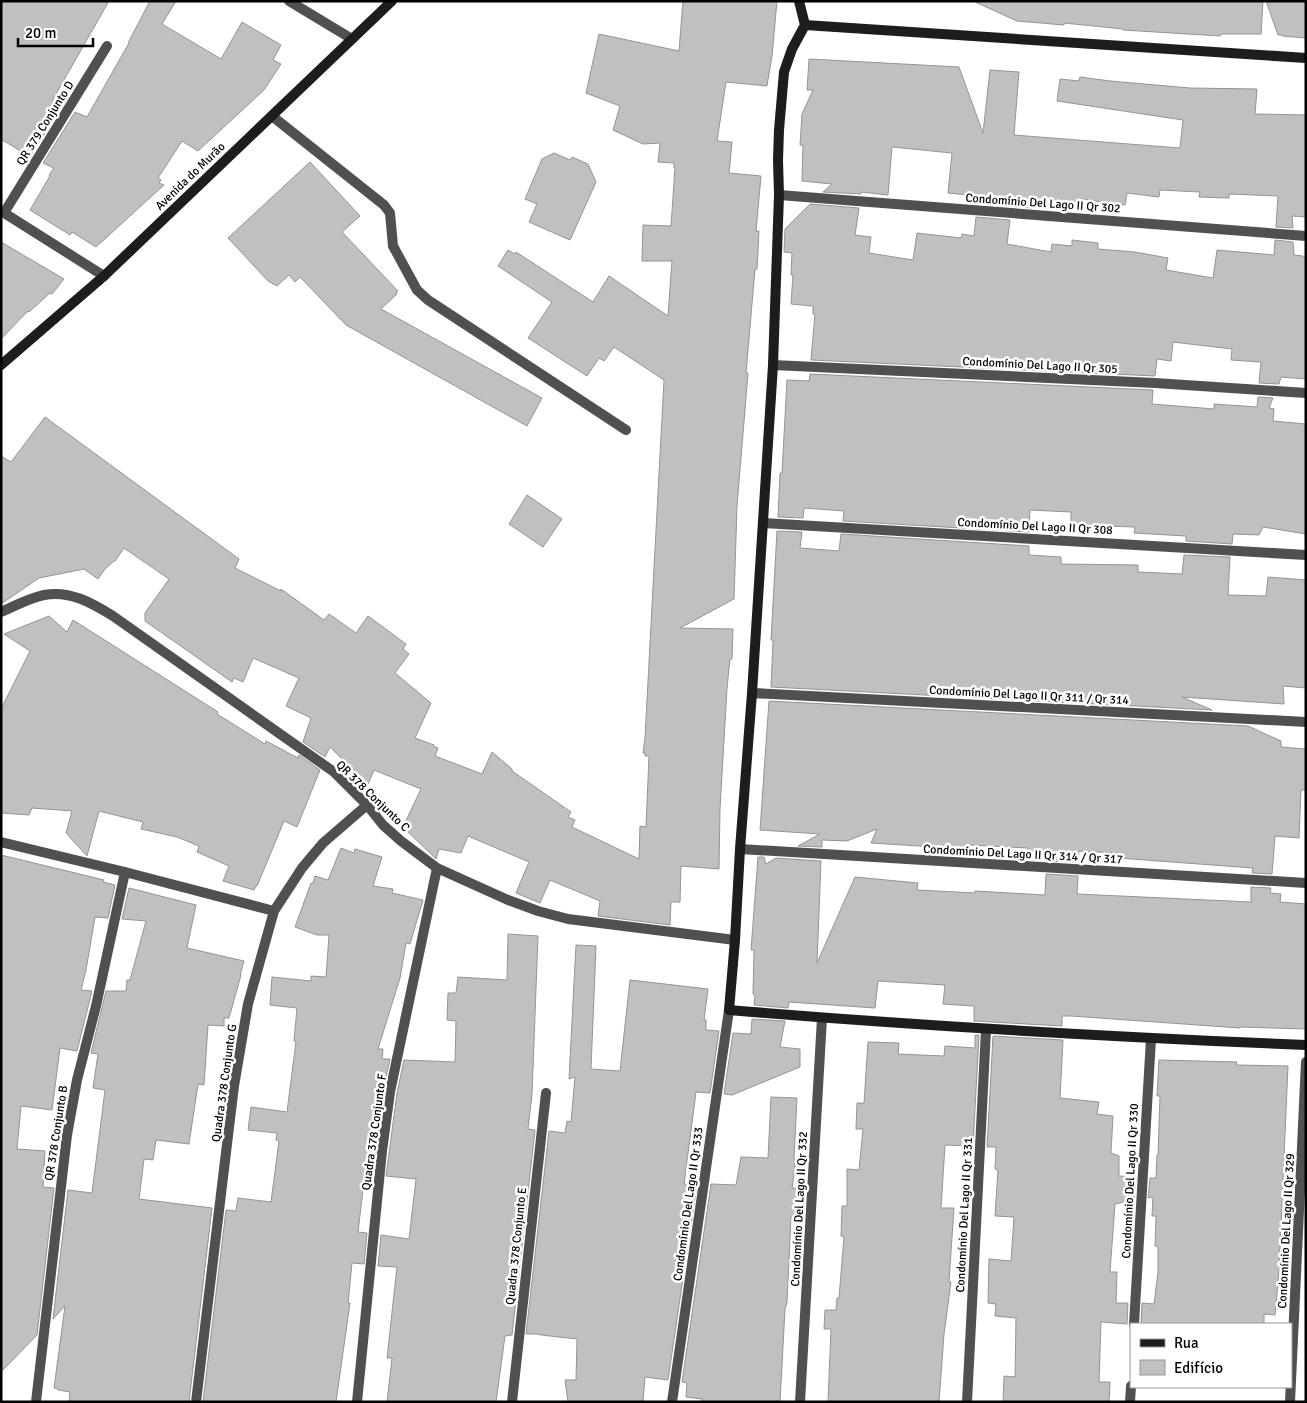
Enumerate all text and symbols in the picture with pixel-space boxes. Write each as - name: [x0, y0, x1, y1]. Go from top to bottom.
- scale bar: [18, 15, 92, 47]
- text: 20 m: [25, 24, 56, 42]
- street label: QR 379 Conjunto D: [13, 78, 78, 168]
- street label: Avenida do Murão: [152, 139, 228, 214]
- street label: Condomínio Del Lago II Qr 302: [965, 191, 1121, 216]
- street label: Condomínio Del Lago II Qr 305: [962, 354, 1118, 377]
- street label: Condomínio Del Lago II Qr 308: [957, 515, 1113, 538]
- street label: Condomínio Del Lago II Qr 311 / Qr 314: [929, 683, 1130, 708]
- street label: QR 378 Conjunto C: [333, 757, 413, 835]
- street label: Condomínio Del Lago II Qr 314 / Qr 317: [923, 842, 1123, 867]
- street label: Quadra 378 Conjunto G: [209, 1023, 240, 1143]
- street label: Quadra 378 Conjunto F: [359, 1073, 390, 1191]
- street label: QR 378 Conjunto B: [42, 1084, 71, 1182]
- street label: Condomínio Del Lago II Qr 330: [1119, 1103, 1142, 1259]
- street label: Condomínio Del Lago II Qr 333: [670, 1126, 707, 1282]
- street label: Condomínio Del Lago II Qr 332: [788, 1131, 811, 1287]
- street label: Condomínio Del Lago II Qr 331: [953, 1137, 976, 1293]
- street label: Condomínio Del Lago II Qr 329: [1275, 1153, 1298, 1309]
- street label: Quadra 378 Conjunto E: [503, 1186, 530, 1306]
- legend: [1130, 1323, 1292, 1388]
- text: Rua: [1174, 1334, 1199, 1352]
- text: Edifício: [1174, 1359, 1223, 1377]

